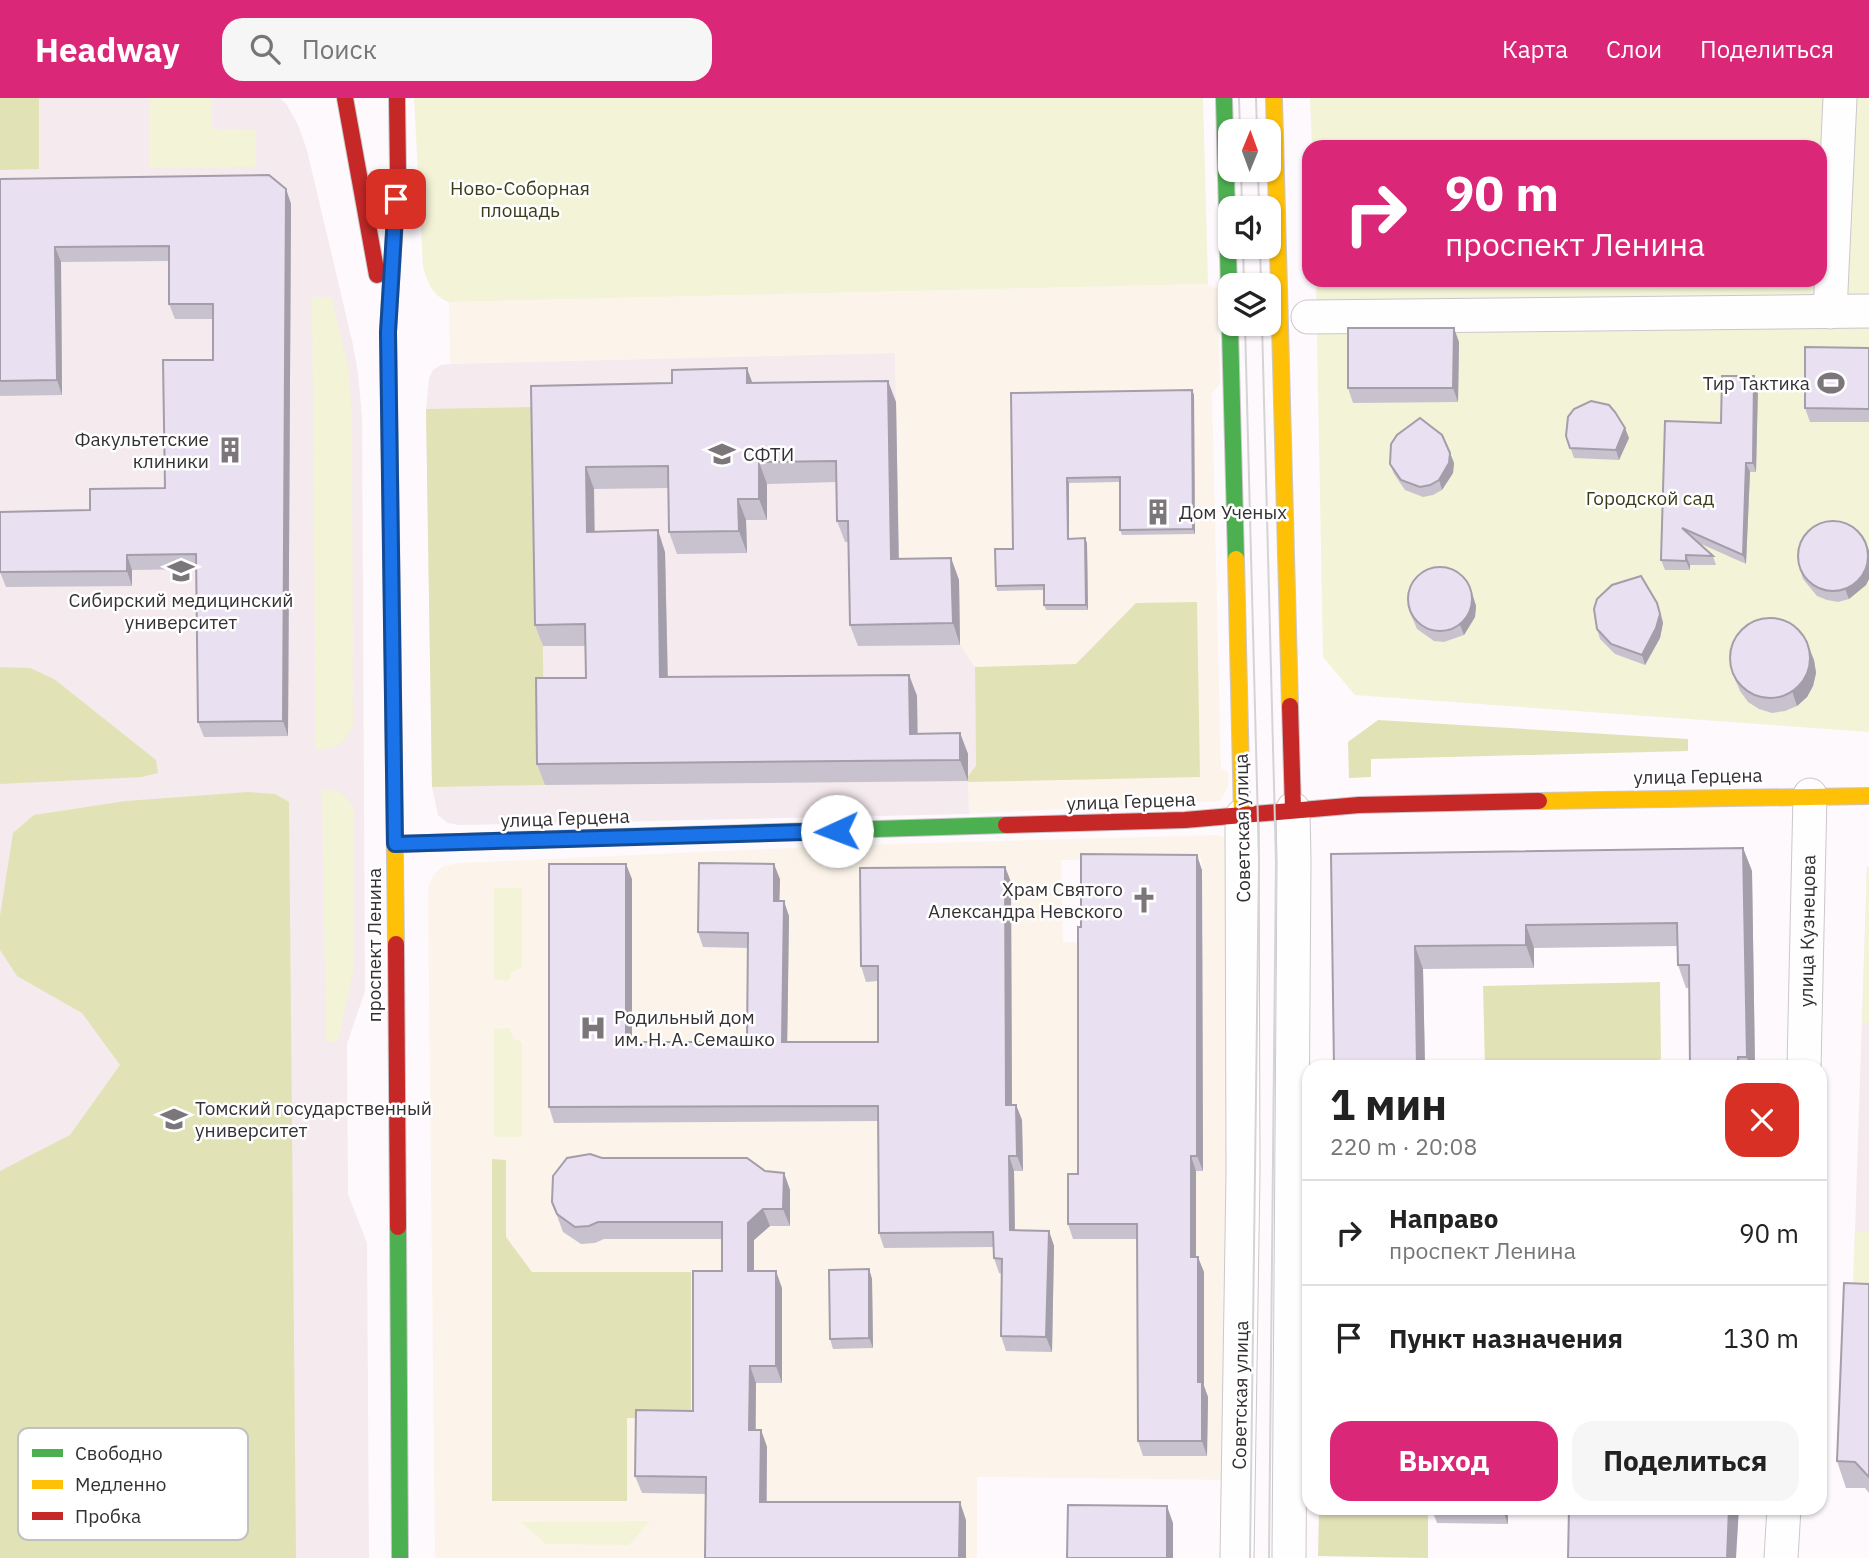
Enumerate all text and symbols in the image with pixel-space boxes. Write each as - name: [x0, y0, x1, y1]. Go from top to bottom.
- search box: [222, 18, 712, 81]
- text: Headway: [35, 28, 180, 71]
- icon: search: [246, 30, 284, 68]
- text: Поиск: [302, 32, 377, 66]
- text: Карта: [1502, 33, 1568, 65]
- text: Слои: [1606, 33, 1662, 65]
- text: Поделиться: [1700, 33, 1834, 65]
- north arrow: [1218, 119, 1281, 182]
- map controls: [1218, 119, 1281, 336]
- text: 90 m: [1445, 161, 1559, 224]
- icon: right: [1330, 168, 1421, 259]
- pin: [366, 169, 426, 229]
- park label: Ново-Соборная площадь: [450, 176, 590, 222]
- icon: arrive: [377, 180, 415, 218]
- button: sound: [1218, 196, 1281, 259]
- text: проспект Ленина: [1445, 223, 1705, 265]
- button: layers: [1218, 273, 1281, 336]
- sports icon: Тир Тактика: [1816, 368, 1846, 398]
- place label: Тир Тактика: [1703, 371, 1810, 395]
- place label: Факультетские клиники: [74, 427, 209, 473]
- building icon: Факультетские клиники: [215, 435, 245, 465]
- school or university icon: СФТИ: [707, 439, 737, 469]
- place label: СФТИ: [743, 442, 794, 466]
- park label: Городской сад: [1586, 486, 1714, 510]
- building icon: Дом Ученых: [1143, 497, 1173, 527]
- place label: Дом Ученых: [1179, 500, 1287, 524]
- school or university icon: Сибирский медицинский университет: [166, 556, 196, 586]
- place label: Сибирский медицинский университет: [69, 588, 293, 634]
- street label: Советская улица: [1229, 753, 1255, 903]
- street label: улица Герцена: [1633, 763, 1763, 789]
- street label: улица Герцена: [1066, 787, 1196, 815]
- position arrow: [800, 794, 874, 868]
- street label: улица Герцена: [500, 804, 630, 832]
- street label: улица Кузнецова: [1794, 855, 1820, 1007]
- street label: проспект Ленина: [362, 868, 386, 1022]
- place label: Храм Святого Александра Невского: [928, 877, 1123, 923]
- church icon: Храм Святого Александра Невского: [1129, 885, 1159, 915]
- place label: Родильный дом им. Н. А. Семашко: [614, 1005, 775, 1051]
- hospital icon: Родильный дом им. Н. А. Семашко: [578, 1013, 608, 1043]
- text: 1 мин: [1330, 1077, 1447, 1132]
- button: close: [1725, 1083, 1799, 1157]
- place label: Томский государственный университет: [195, 1096, 432, 1142]
- school or university icon: Томский государственный университет: [159, 1104, 189, 1134]
- text: 220 m · 20:08: [1330, 1131, 1477, 1161]
- text: Направо: [1389, 1201, 1498, 1235]
- icon: right: [1330, 1214, 1368, 1252]
- text: 90 m: [1739, 1216, 1799, 1250]
- text: проспект Ленина: [1389, 1235, 1576, 1265]
- icon: arrive: [1330, 1319, 1368, 1357]
- street label: Советская улица: [1227, 1320, 1253, 1470]
- text: Пункт назначения: [1389, 1321, 1623, 1355]
- text: 130 m: [1723, 1321, 1799, 1355]
- button: Выход: [1330, 1421, 1558, 1501]
- button: Поделиться: [1572, 1421, 1799, 1501]
- legend: [18, 1428, 248, 1540]
- text: Свободно: [75, 1441, 163, 1465]
- text: Медленно: [75, 1472, 166, 1496]
- text: Пробка: [75, 1504, 141, 1528]

